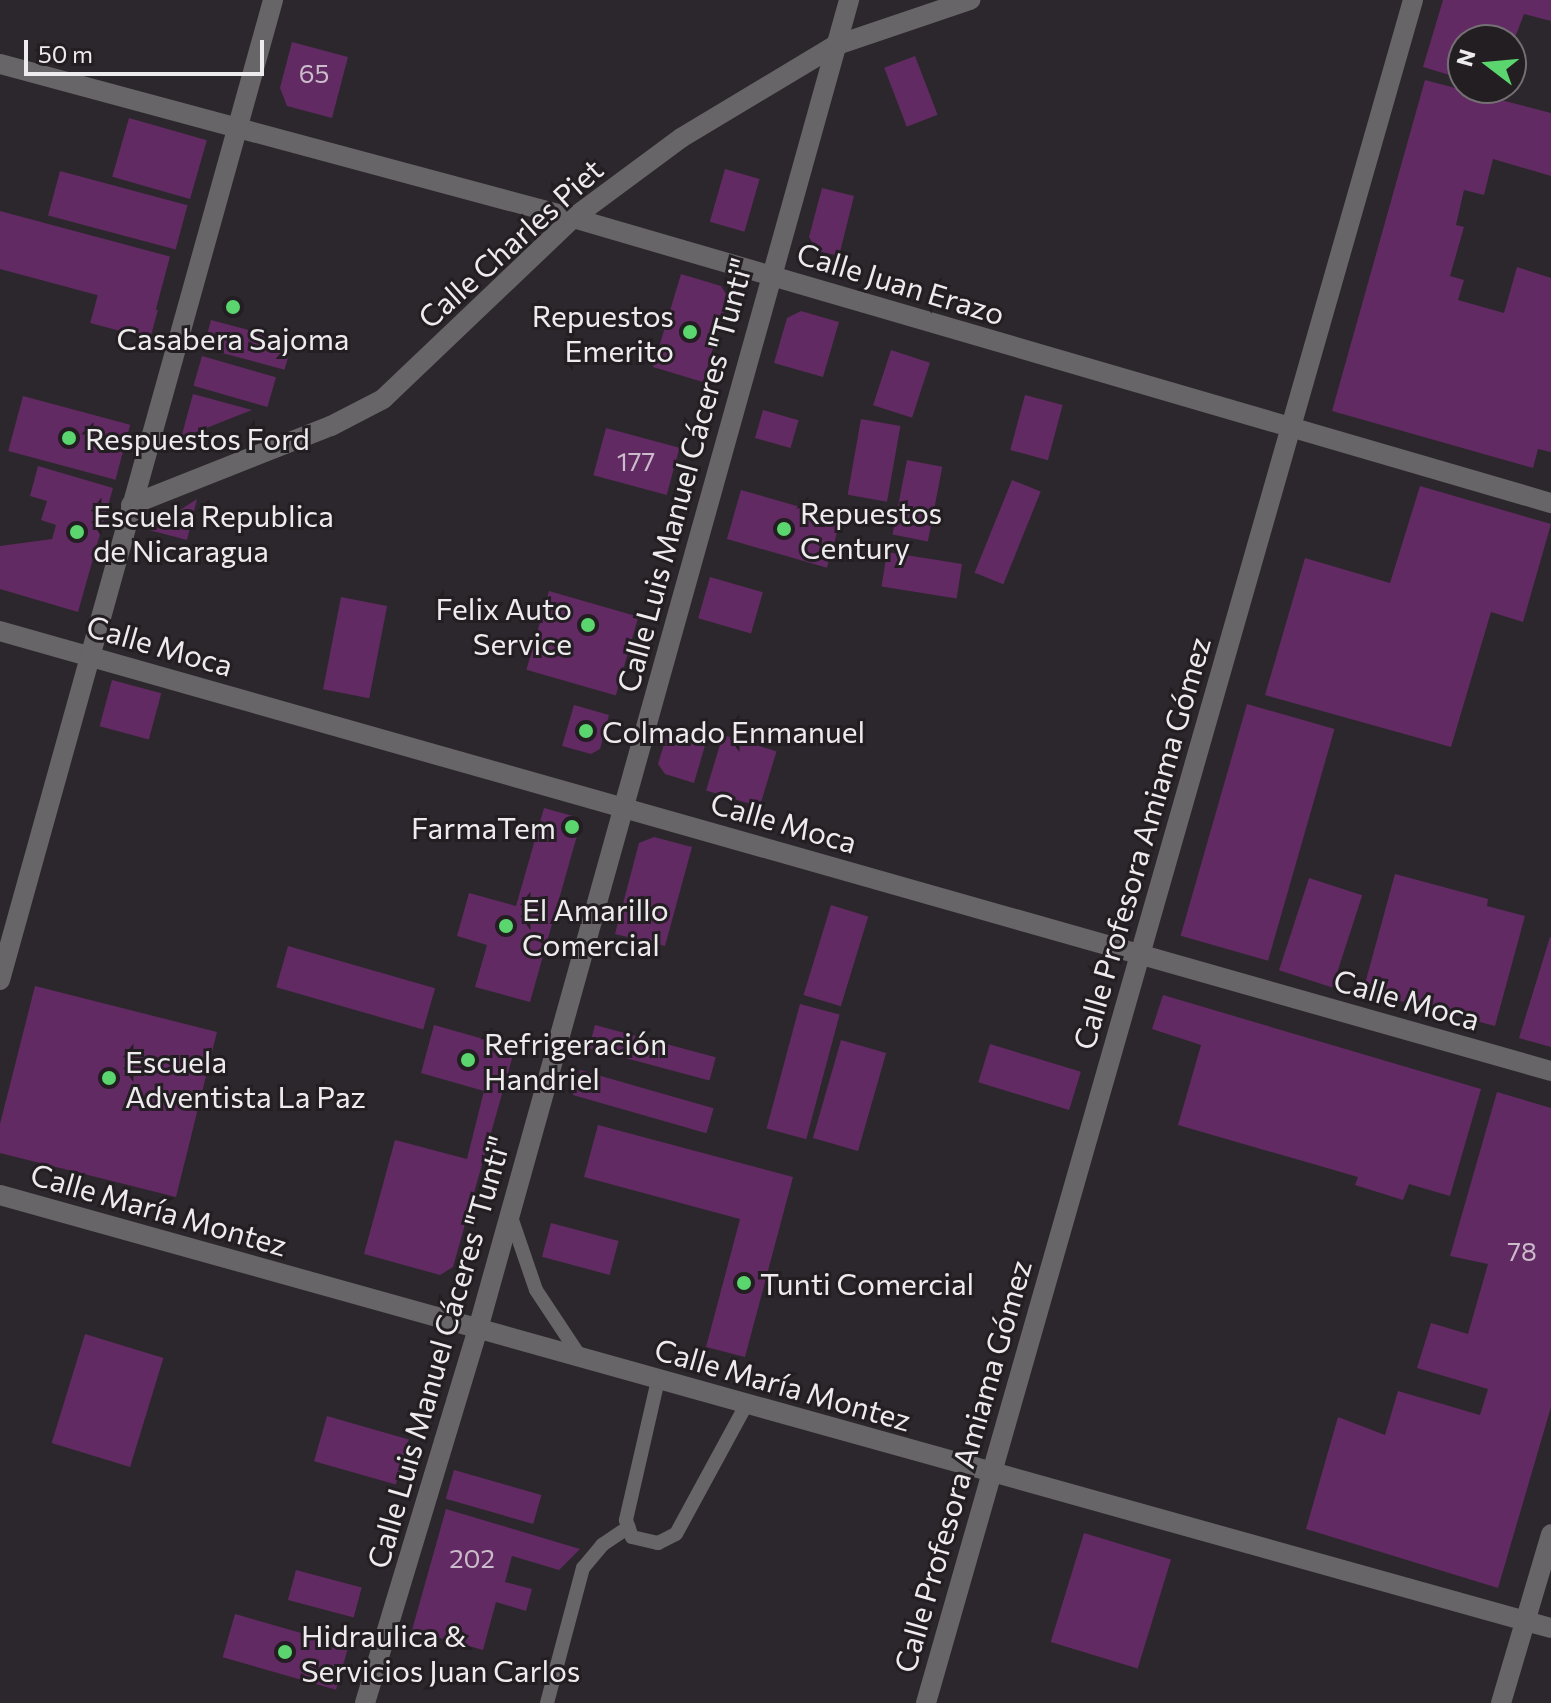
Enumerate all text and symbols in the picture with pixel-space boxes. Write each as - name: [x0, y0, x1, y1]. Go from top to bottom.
- scale bar: [28, 24, 268, 74]
- north arrow: [1447, 24, 1527, 104]
- text: 50 m: [38, 39, 93, 68]
- text: N: [1450, 46, 1481, 69]
- house number: 65: [299, 57, 329, 89]
- street label: Calle Charles Piet: [410, 151, 610, 335]
- street label: Calle Juan Erazo: [793, 234, 1009, 332]
- street label: Calle Luis Manuel Cáceres "Tunti": [609, 254, 759, 696]
- place label: Repuestos Emerito: [532, 297, 674, 368]
- marker: Casabera Sajoma: [224, 298, 242, 316]
- place label: Casabera Sajoma: [117, 320, 349, 356]
- marker: Repuestos Emerito: [681, 323, 699, 341]
- place label: Respuestos Ford: [85, 420, 310, 456]
- marker: Respuestos Ford: [60, 429, 78, 447]
- house number: 177: [617, 445, 655, 477]
- place label: Repuestos Century: [800, 494, 942, 564]
- place label: Escuela Republica de Nicaragua: [93, 497, 334, 568]
- marker: Repuestos Century: [775, 520, 793, 538]
- marker: Escuela Republica de Nicaragua: [68, 523, 86, 541]
- place label: Felix Auto Service: [435, 590, 572, 660]
- street label: Calle Moca: [83, 607, 237, 683]
- marker: Felix Auto Service: [579, 616, 597, 634]
- street label: Calle Profesora Amiama Gómez: [1065, 633, 1217, 1053]
- place label: Colmado Enmanuel: [602, 713, 865, 749]
- marker: Colmado Enmanuel: [577, 722, 595, 740]
- street label: Calle Moca: [707, 784, 861, 860]
- place label: FarmaTem: [411, 809, 556, 845]
- marker: FarmaTem: [563, 818, 581, 836]
- place label: El Amarillo Comercial: [522, 891, 669, 962]
- marker: El Amarillo Comercial: [497, 917, 515, 935]
- street label: Calle Moca: [1330, 961, 1484, 1037]
- place label: Refrigeración Handriel: [484, 1025, 667, 1096]
- place label: Escuela Adventista La Paz: [125, 1043, 366, 1114]
- marker: Refrigeración Handriel: [459, 1051, 477, 1069]
- marker: Escuela Adventista La Paz: [100, 1069, 118, 1087]
- street label: Calle Luis Manuel Cáceres "Tunti": [359, 1132, 517, 1572]
- street label: Calle María Montez: [27, 1155, 291, 1263]
- house number: 78: [1507, 1235, 1537, 1267]
- street label: Calle Profesora Amiama Gómez: [886, 1256, 1038, 1676]
- place label: Tunti Comercial: [760, 1265, 974, 1301]
- marker: Tunti Comercial: [735, 1274, 753, 1292]
- street label: Calle María Montez: [651, 1330, 915, 1438]
- house number: 202: [449, 1542, 495, 1574]
- place label: Hidraulica & Servicios Juan Carlos: [301, 1617, 580, 1688]
- marker: Hidraulica & Servicios Juan Carlos: [276, 1643, 294, 1661]

